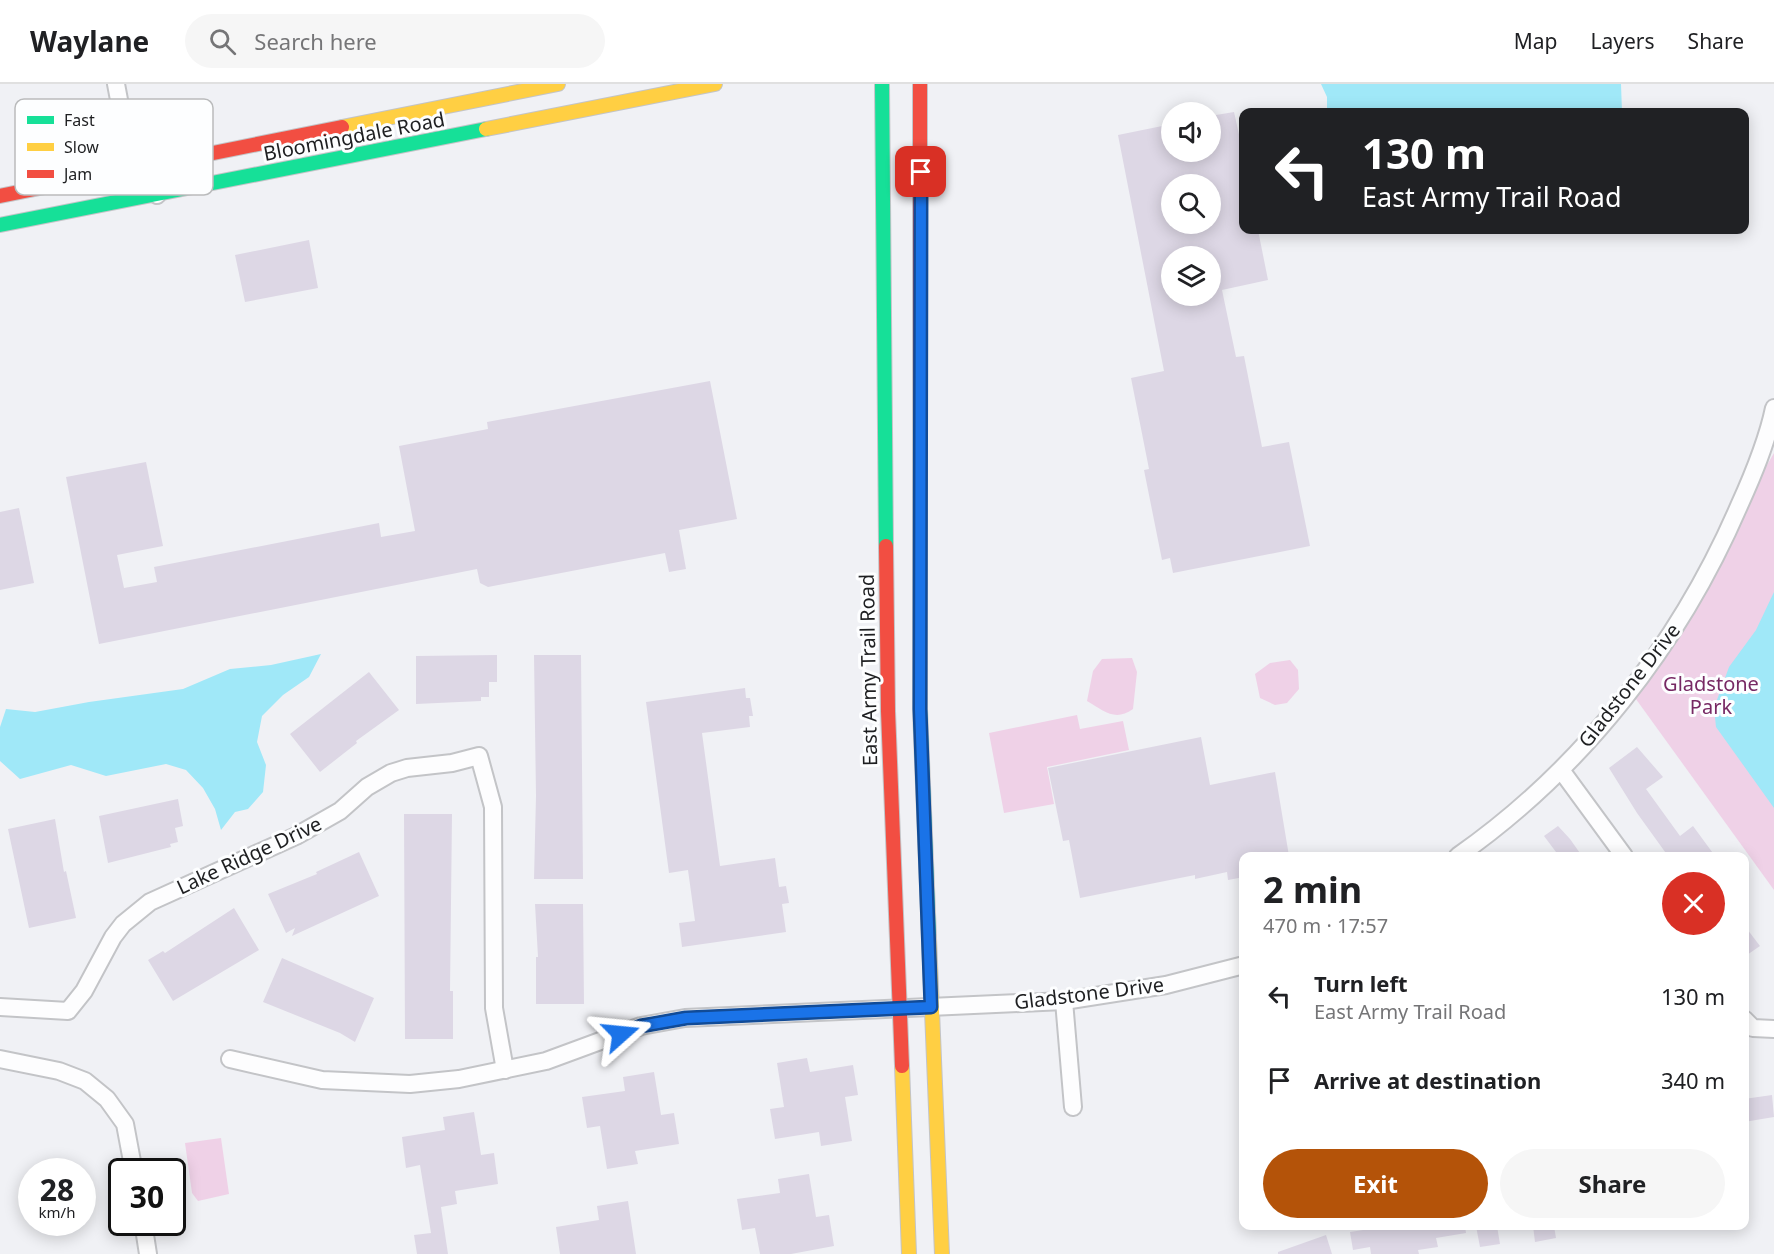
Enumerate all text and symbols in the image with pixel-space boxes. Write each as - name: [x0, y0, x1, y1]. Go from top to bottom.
- search box: [185, 14, 605, 68]
- text: Waylane: [30, 22, 149, 60]
- icon: search: [206, 25, 239, 58]
- text: Search here: [254, 26, 377, 56]
- text: Map: [1514, 27, 1558, 55]
- text: Layers: [1591, 27, 1655, 55]
- text: Share: [1688, 27, 1744, 55]
- legend: [15, 99, 213, 195]
- map controls: [1161, 102, 1221, 306]
- button: sound: [1161, 102, 1221, 162]
- street label: Bloomingdale Road: [261, 105, 447, 167]
- text: Fast: [64, 109, 95, 131]
- text: 130 m: [1362, 124, 1486, 181]
- icon: left: [1263, 132, 1341, 210]
- text: Slow: [64, 136, 99, 158]
- pin: [895, 146, 946, 197]
- icon: arrive: [904, 155, 937, 188]
- text: Jam: [62, 163, 92, 185]
- button: search: [1161, 174, 1221, 234]
- text: East Army Trail Road: [1362, 178, 1622, 215]
- button: layers: [1161, 246, 1221, 306]
- street label: East Army Trail Road: [853, 574, 883, 766]
- street label: Gladstone Drive: [1572, 617, 1686, 753]
- park label: Gladstone Park: [1663, 670, 1759, 720]
- street label: Lake Ridge Drive: [172, 810, 326, 900]
- text: 2 min: [1263, 865, 1362, 914]
- button: close: [1662, 872, 1725, 935]
- text: 470 m · 17:57: [1263, 912, 1388, 939]
- text: Turn left: [1314, 968, 1408, 998]
- street label: Gladstone Drive: [1013, 970, 1165, 1016]
- icon: left: [1263, 980, 1296, 1013]
- text: 130 m: [1661, 981, 1725, 1011]
- text: East Army Trail Road: [1314, 998, 1506, 1025]
- position arrow: [589, 1002, 653, 1066]
- icon: arrive: [1263, 1064, 1296, 1097]
- text: Arrive at destination: [1314, 1065, 1541, 1095]
- text: 340 m: [1661, 1065, 1725, 1095]
- button: Exit: [1263, 1149, 1488, 1218]
- button: Share: [1500, 1149, 1725, 1218]
- speed limit sign: 30: [108, 1158, 186, 1236]
- text: 28: [40, 1169, 74, 1210]
- text: km/h: [39, 1202, 75, 1222]

